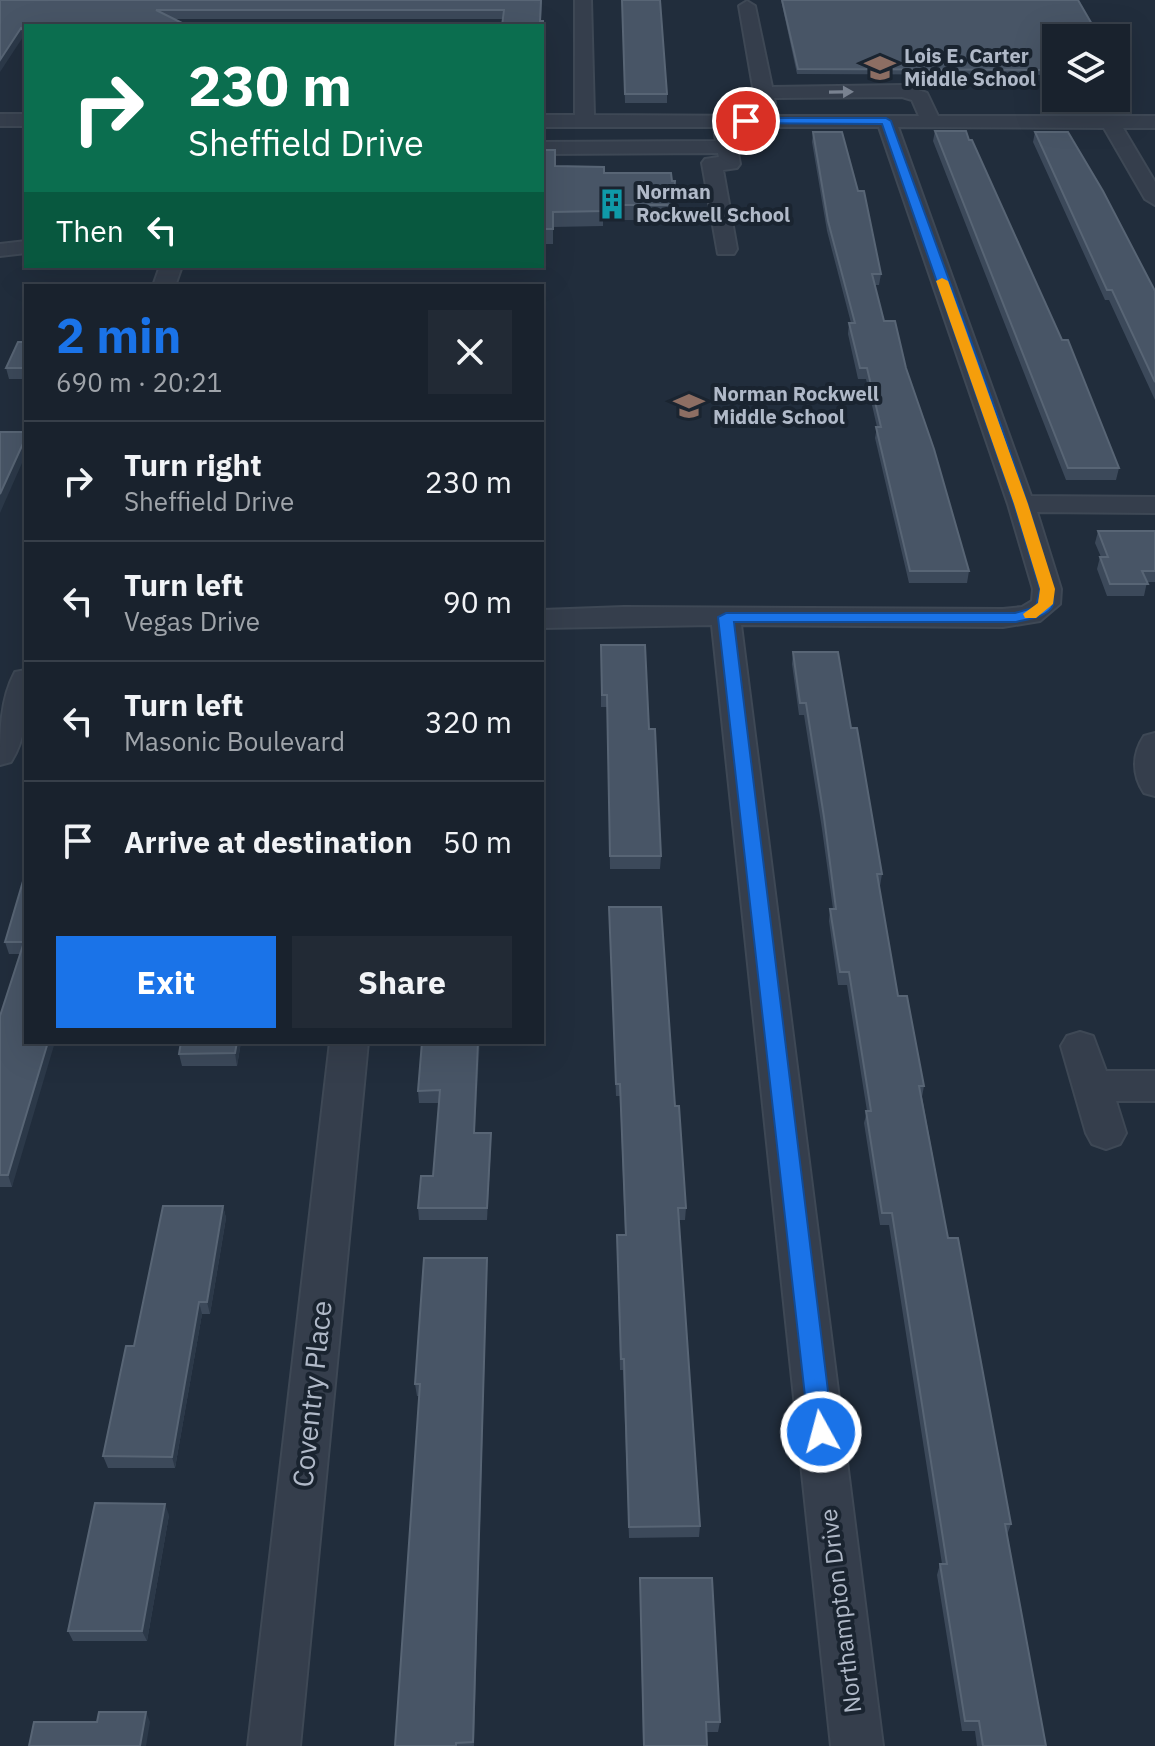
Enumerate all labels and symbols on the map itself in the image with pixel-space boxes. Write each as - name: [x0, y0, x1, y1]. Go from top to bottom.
- place label: Lois E. Carter Middle School: [904, 42, 1036, 92]
- school or university icon: Lois E. Carter Middle School: [863, 51, 897, 85]
- one-way arrow: [829, 85, 854, 98]
- pin: [712, 87, 780, 155]
- place label: Norman Rockwell School: [636, 178, 790, 228]
- building icon: Norman Rockwell School: [595, 187, 629, 221]
- place label: Norman Rockwell Middle School: [713, 380, 879, 430]
- school or university icon: Norman Rockwell Middle School: [672, 389, 706, 423]
- street label: Coventry Place: [283, 1299, 340, 1489]
- position arrow: [779, 1390, 863, 1474]
- street label: Northampton Drive: [812, 1507, 868, 1715]

